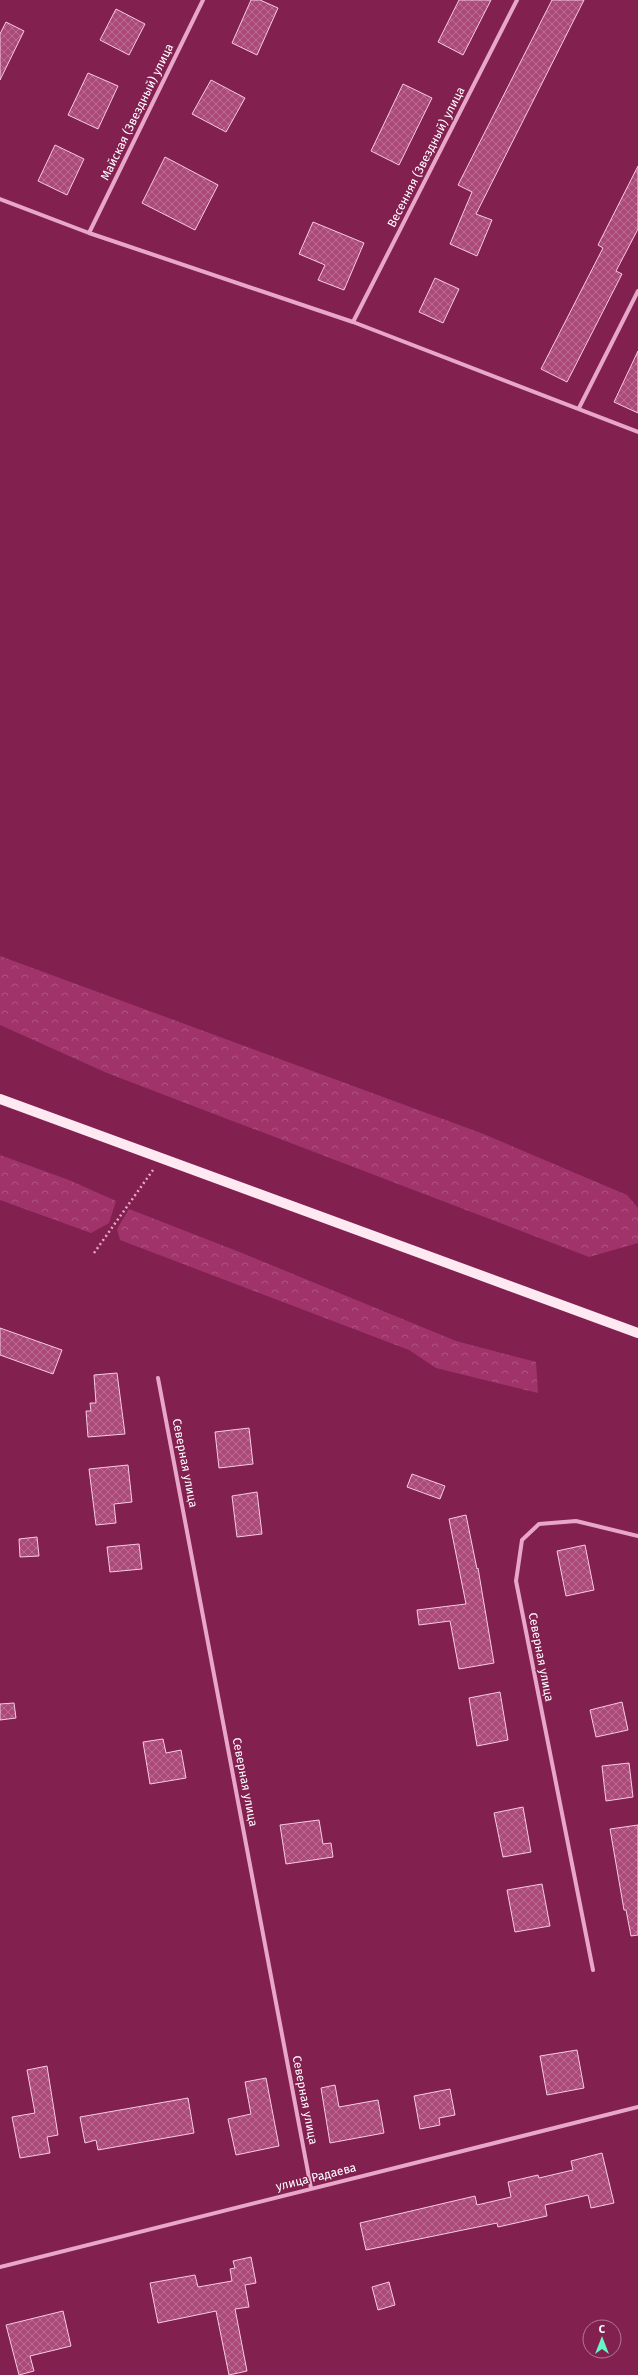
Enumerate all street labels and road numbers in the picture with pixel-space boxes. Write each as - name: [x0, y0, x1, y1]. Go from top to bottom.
- street label: Майская (Звездный) улица: [98, 41, 176, 183]
- street label: Весенняя (Звездный) улица: [384, 84, 468, 230]
- street label: Северная улица: [170, 1417, 200, 1509]
- street label: Северная улица: [526, 1611, 556, 1703]
- street label: Северная улица: [230, 1736, 260, 1828]
- street label: Северная улица: [290, 2054, 320, 2146]
- street label: улица Радаева: [274, 2160, 358, 2194]

